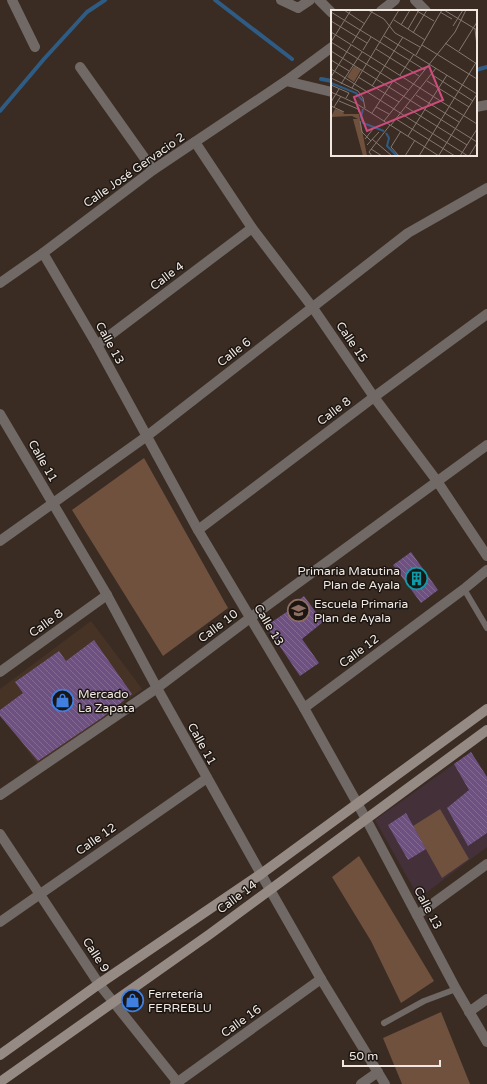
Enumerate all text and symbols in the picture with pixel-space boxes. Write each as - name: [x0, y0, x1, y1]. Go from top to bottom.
- inset map: [331, 10, 477, 156]
- street label: Calle José Gervacio 2: [81, 130, 187, 210]
- street label: Calle 4: [147, 259, 187, 293]
- street label: Calle 13: [93, 319, 127, 367]
- street label: Calle 15: [333, 319, 371, 365]
- street label: Calle 6: [215, 335, 253, 369]
- street label: Calle 8: [314, 394, 354, 428]
- street label: Calle 11: [25, 438, 61, 484]
- place label: Primaria Matutina Plan de Ayala: [298, 564, 400, 592]
- building icon: Primaria Matutina Plan de Ayala: [403, 565, 429, 591]
- place label: Escuela Primaria Plan de Ayala: [314, 597, 408, 625]
- school or university icon: Escuela Primaria Plan de Ayala: [286, 598, 312, 624]
- street label: Calle 13: [251, 602, 287, 648]
- street label: Calle 8: [26, 606, 66, 640]
- street label: Calle 10: [195, 606, 241, 645]
- street label: Calle 12: [336, 632, 382, 670]
- place label: Mercado La Zapata: [78, 687, 135, 715]
- shop icon: Mercado La Zapata: [50, 688, 76, 714]
- street label: Calle 11: [185, 720, 219, 768]
- street label: Calle 12: [73, 820, 119, 858]
- street label: Calle 14: [214, 877, 260, 916]
- street label: Calle 13: [411, 884, 445, 932]
- street label: Calle 9: [80, 935, 112, 975]
- place label: Ferretería FERREBLU: [148, 987, 212, 1015]
- shop icon: Ferretería FERREBLU: [120, 988, 146, 1014]
- street label: Calle 16: [218, 1002, 264, 1040]
- scale bar: [343, 1042, 440, 1068]
- text: 50 m: [349, 1049, 378, 1063]

